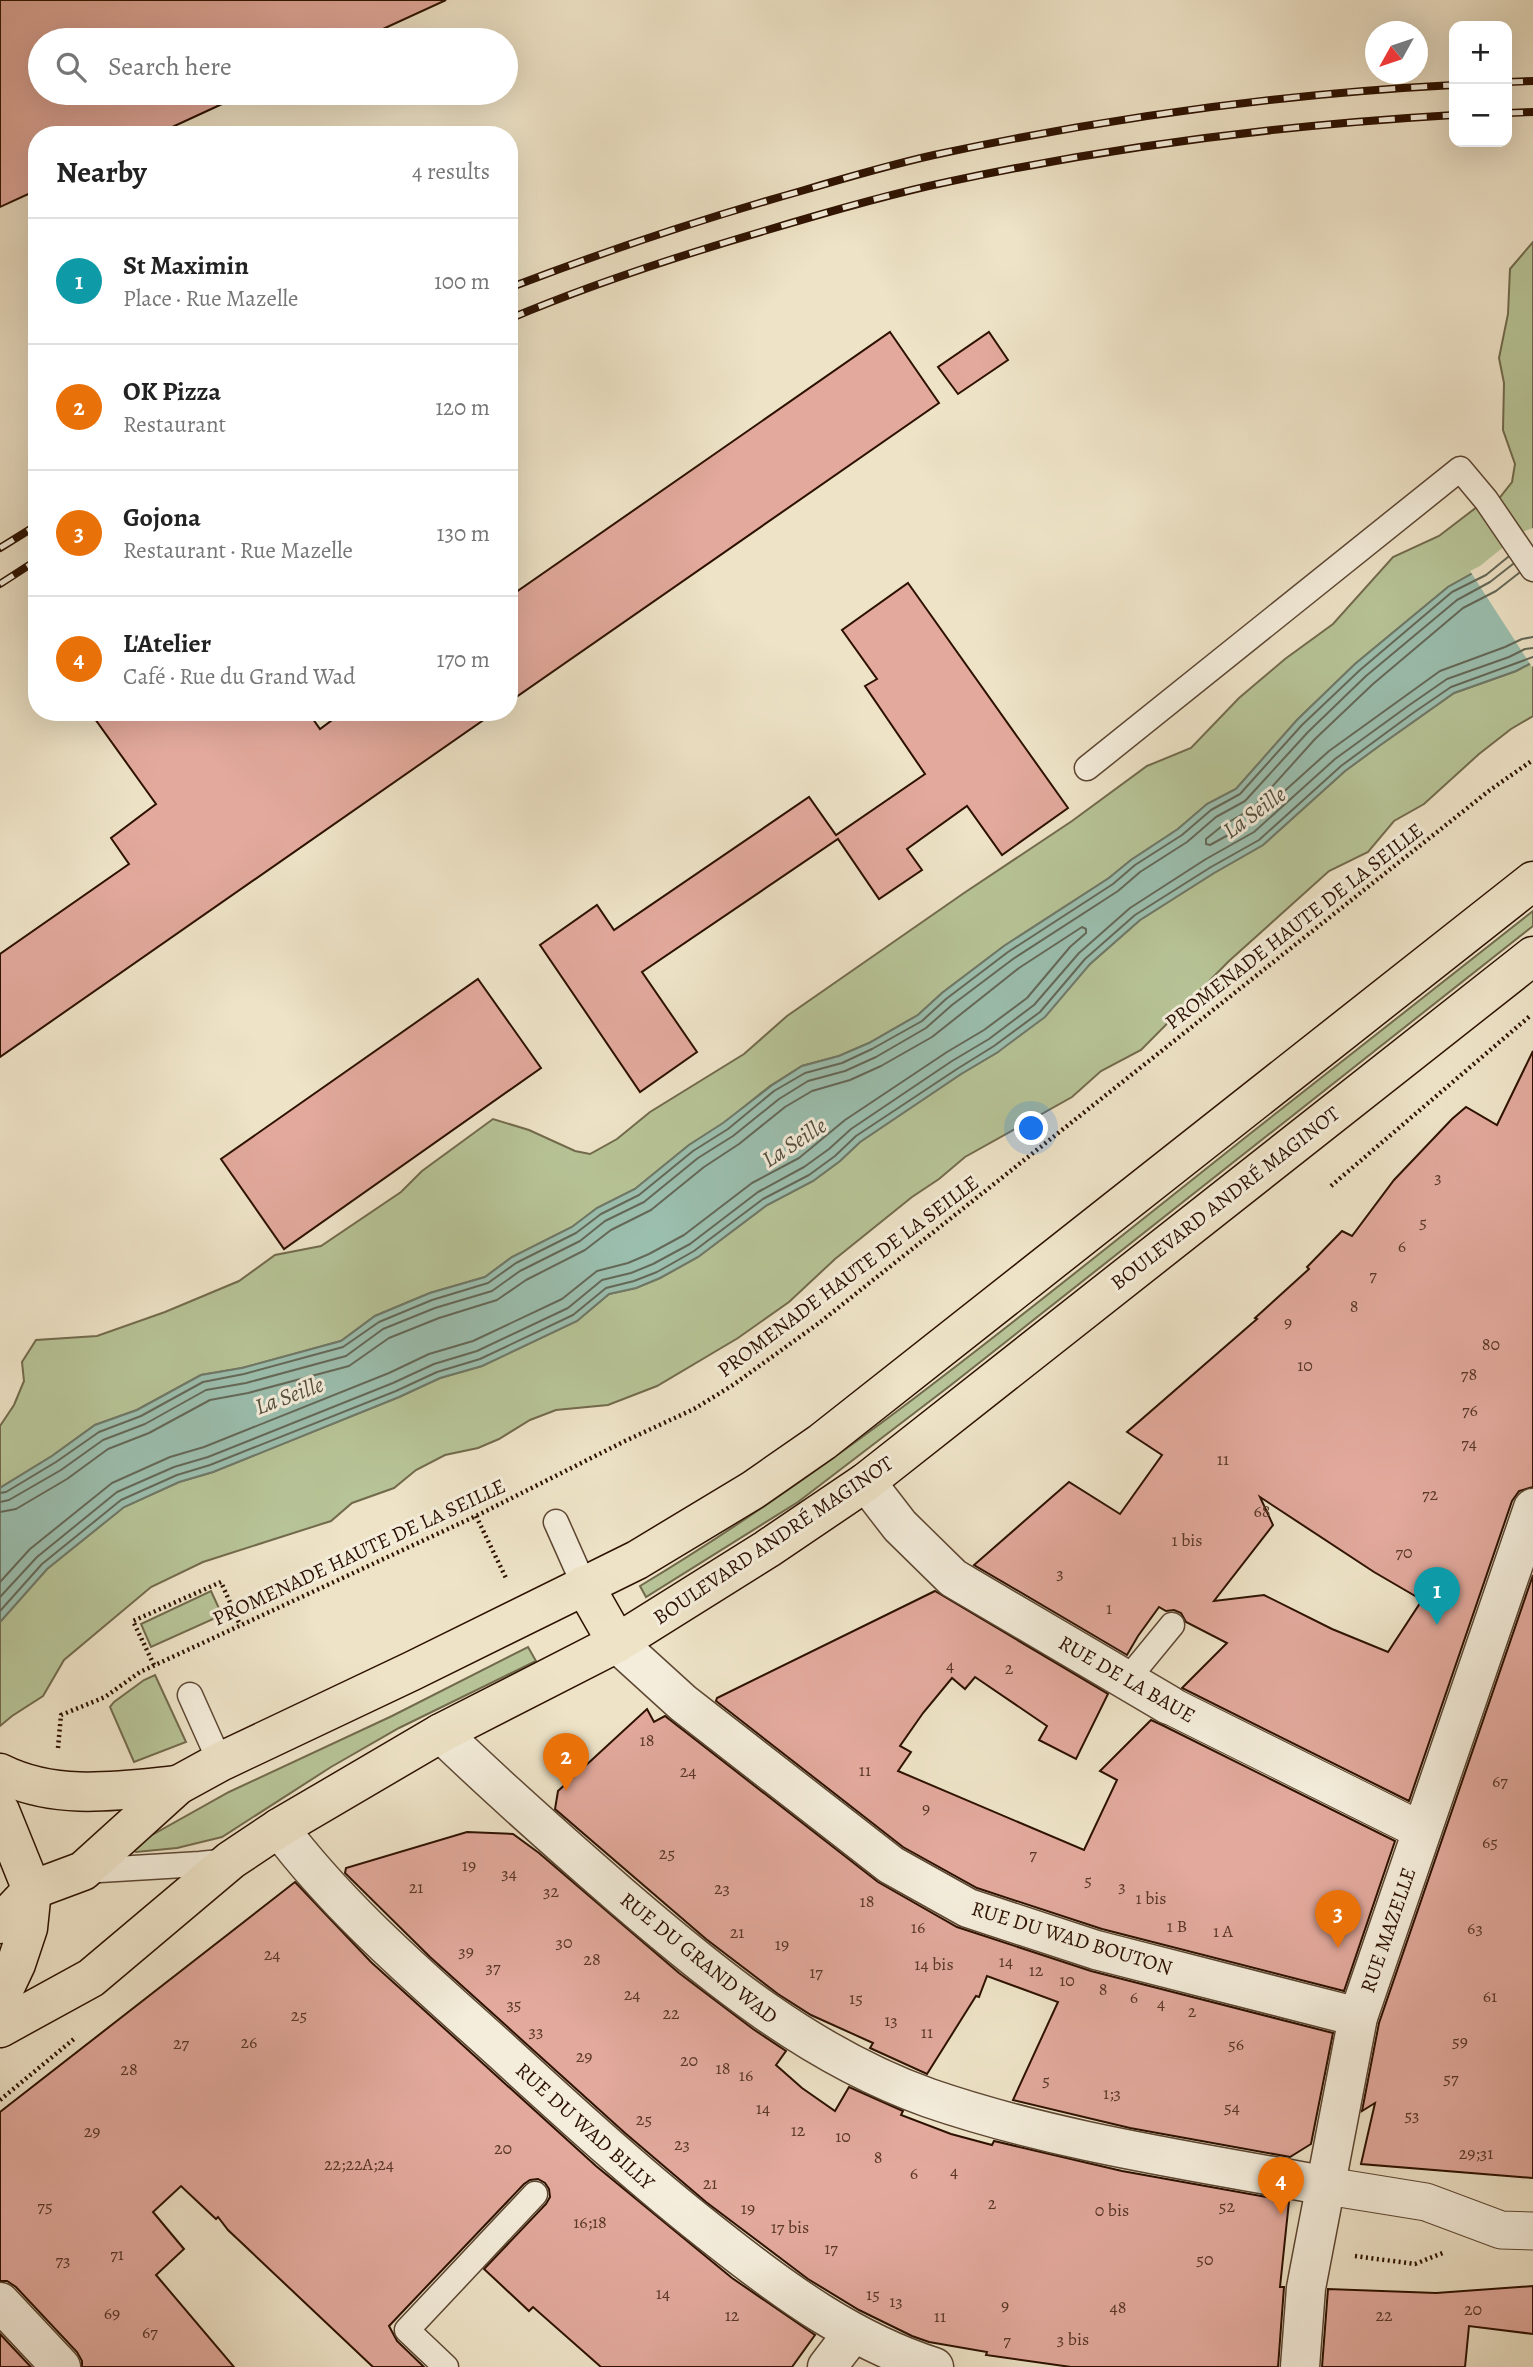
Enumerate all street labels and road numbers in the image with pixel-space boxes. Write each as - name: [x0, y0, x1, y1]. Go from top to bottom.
- street label: PROMENADE HAUTE DE LA SEILLE: [1159, 816, 1429, 1036]
- street label: BOULEVARD ANDRÉ MAGINOT: [1105, 1099, 1346, 1296]
- street label: PROMENADE HAUTE DE LA SEILLE: [712, 1168, 984, 1384]
- street label: BOULEVARD ANDRÉ MAGINOT: [648, 1449, 899, 1631]
- street label: PROMENADE HAUTE DE LA SEILLE: [208, 1472, 510, 1632]
- street label: RUE DE LA BAUE: [1054, 1628, 1200, 1730]
- street label: RUE MAZELLE: [1354, 1864, 1422, 1996]
- street label: RUE DU GRAND WAD: [614, 1886, 784, 2030]
- street label: RUE DU WAD BOUTON: [968, 1894, 1176, 1982]
- street label: RUE DU WAD BILLY: [510, 2056, 661, 2196]

